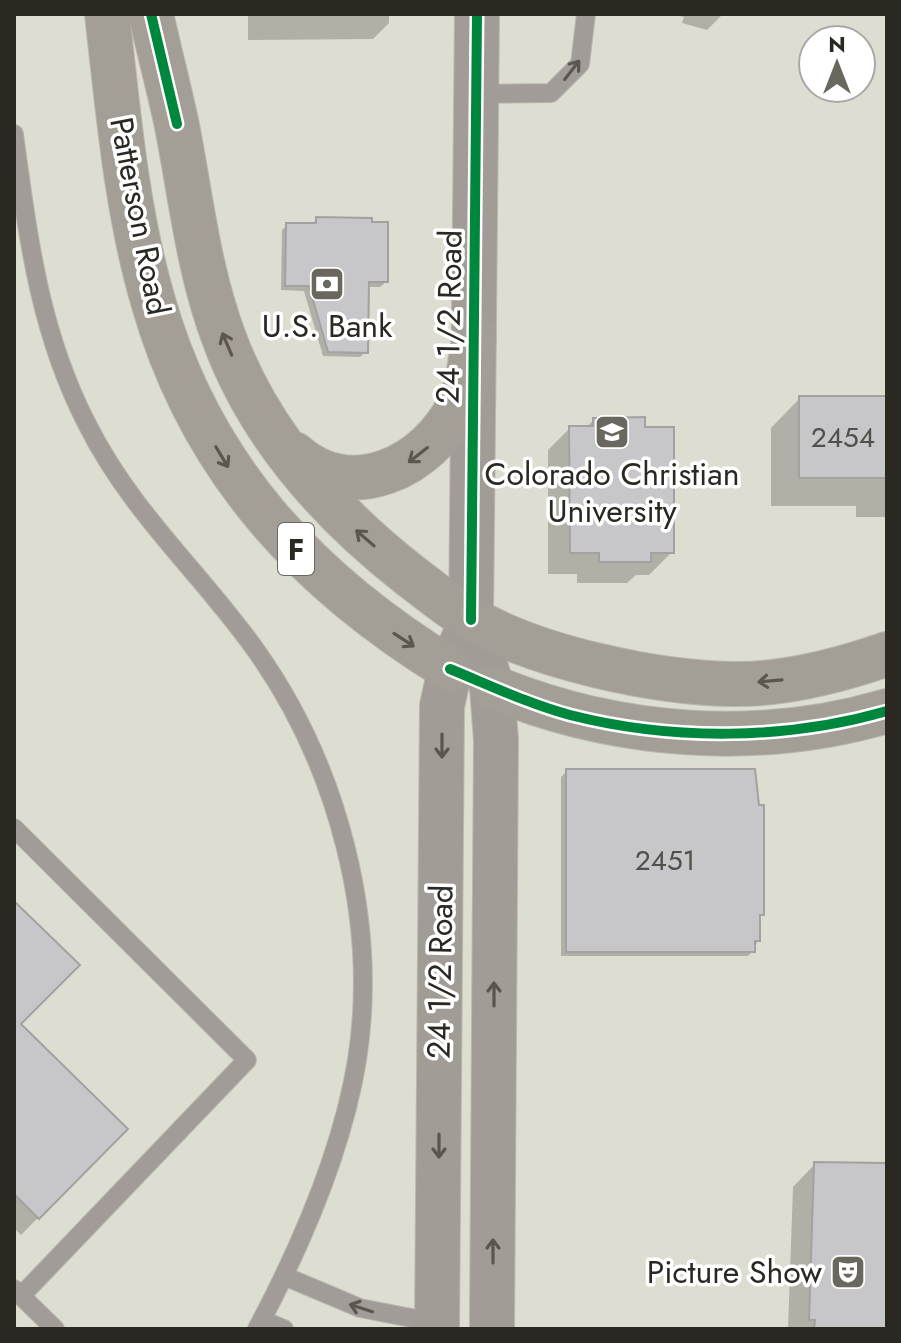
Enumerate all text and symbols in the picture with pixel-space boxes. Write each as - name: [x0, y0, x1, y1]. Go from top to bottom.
- north arrow: [797, 24, 877, 104]
- text: N: [828, 28, 846, 60]
- one-way arrow: [563, 59, 581, 80]
- street label: Patterson Road: [98, 113, 182, 319]
- street label: 24 1/2 Road: [424, 230, 474, 404]
- bank icon: U.S. Bank: [308, 265, 346, 303]
- place label: U.S. Bank: [262, 303, 393, 349]
- one-way arrow: [218, 332, 233, 357]
- school or university icon: Colorado Christian University: [593, 413, 631, 451]
- house number: 2454: [811, 417, 875, 458]
- one-way arrow: [215, 445, 231, 468]
- one-way arrow: [408, 446, 429, 464]
- place label: Colorado Christian University: [484, 451, 740, 534]
- road number: F: [278, 523, 314, 575]
- one-way arrow: [356, 529, 376, 547]
- one-way arrow: [392, 633, 415, 649]
- one-way arrow: [757, 674, 784, 689]
- one-way arrow: [434, 732, 450, 759]
- house number: 2451: [635, 840, 695, 881]
- street label: 24 1/2 Road: [415, 885, 465, 1059]
- one-way arrow: [486, 981, 502, 1008]
- one-way arrow: [431, 1132, 447, 1159]
- one-way arrow: [485, 1238, 500, 1265]
- place label: Picture Show: [647, 1249, 822, 1295]
- theatre icon: Picture Show: [829, 1253, 867, 1291]
- one-way arrow: [349, 1299, 374, 1314]

